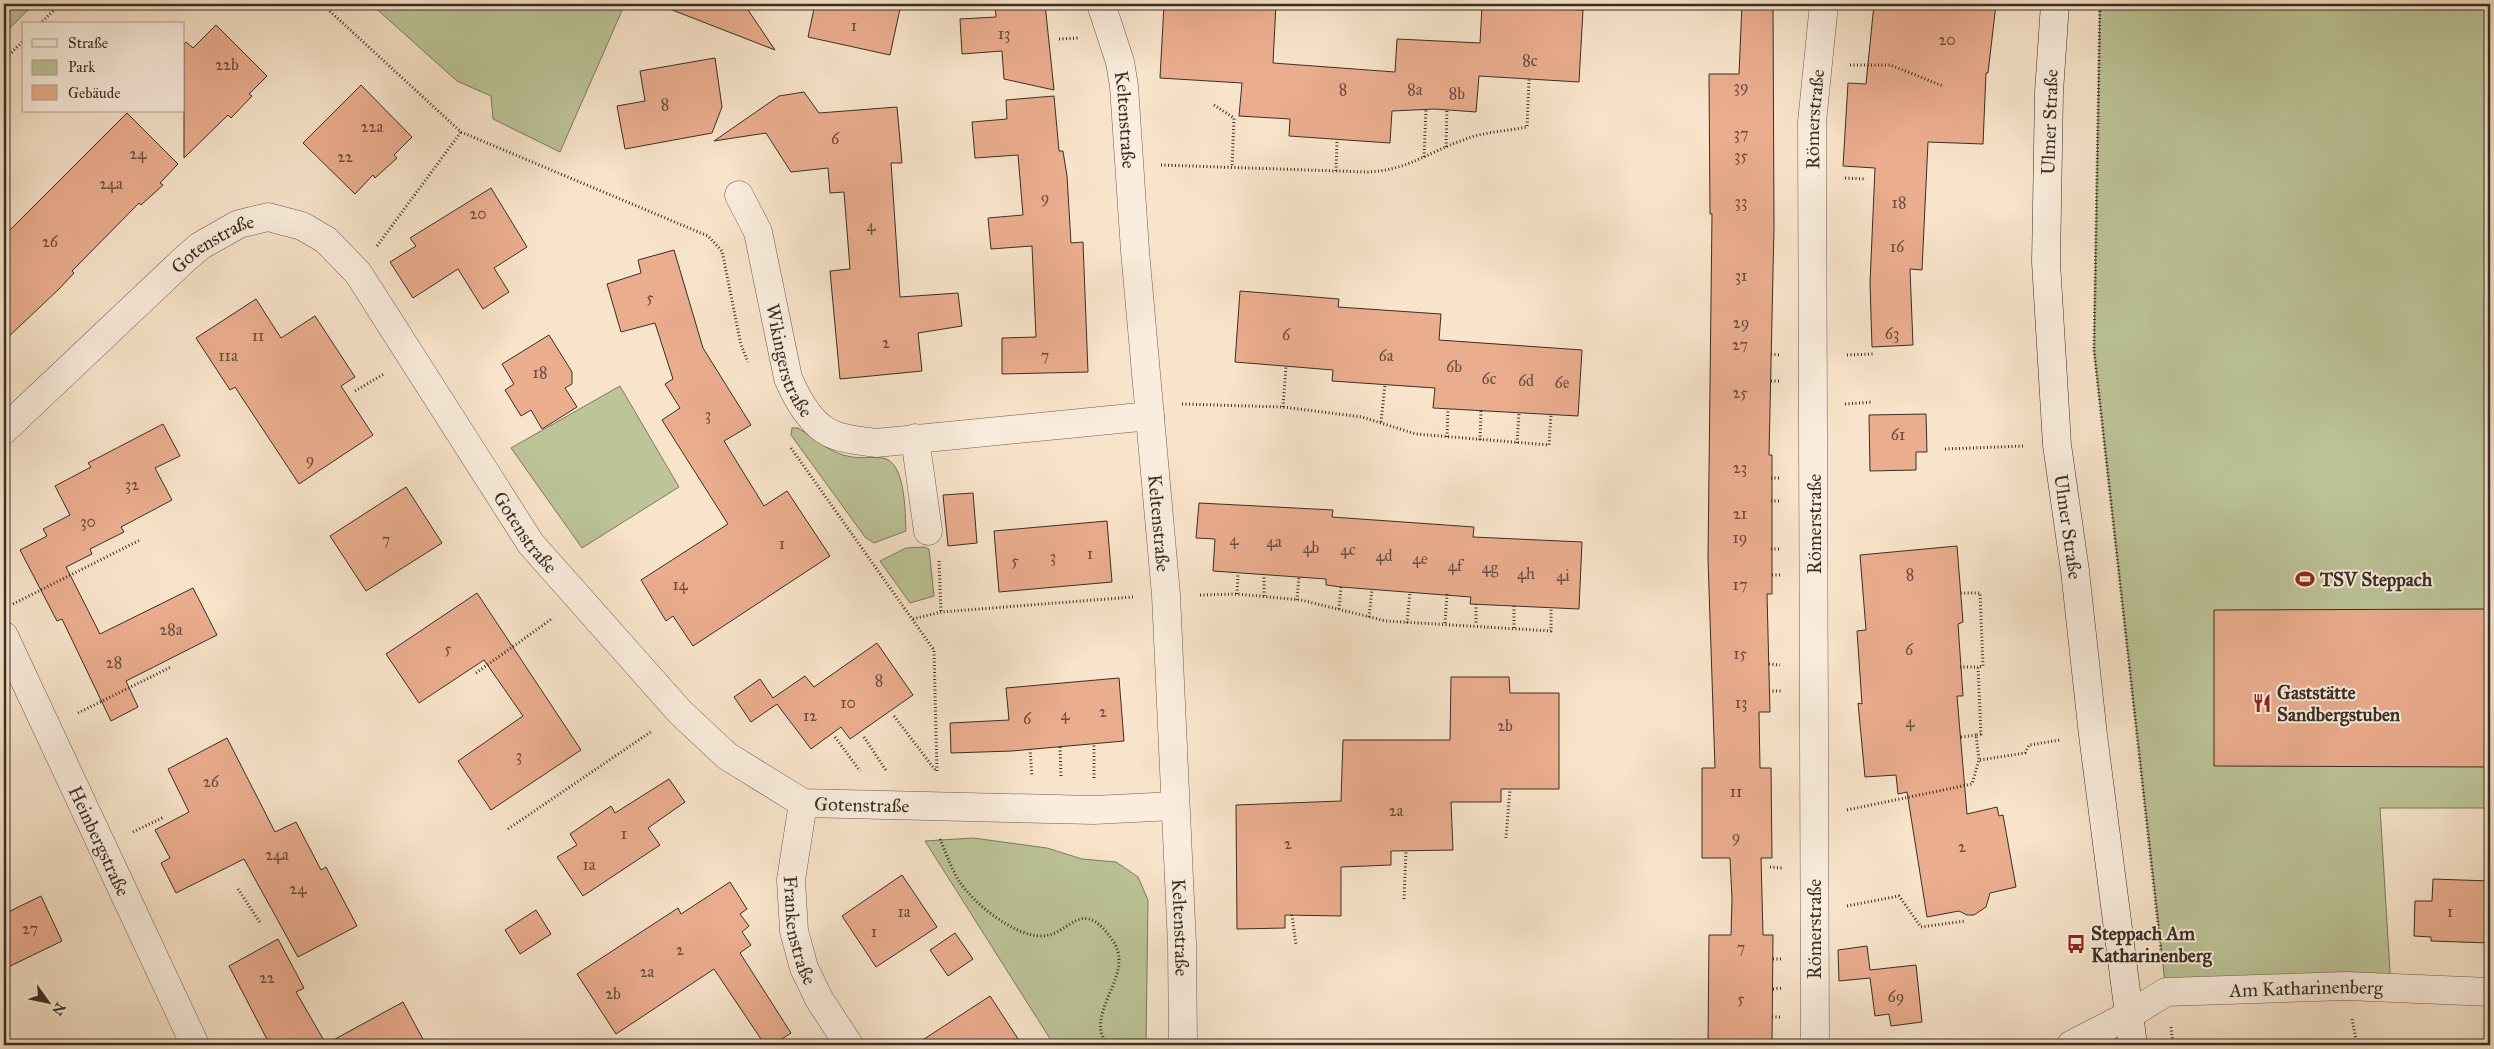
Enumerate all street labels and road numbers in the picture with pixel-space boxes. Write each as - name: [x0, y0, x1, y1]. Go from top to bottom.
- street label: Römerstraße: [1801, 68, 1829, 169]
- street label: Keltenstraße: [1110, 69, 1140, 169]
- street label: Ulmer Straße: [2036, 69, 2063, 175]
- street label: Gotenstraße: [166, 210, 256, 278]
- street label: Wikingerstraße: [761, 302, 818, 422]
- street label: Keltenstraße: [1143, 473, 1175, 573]
- street label: Ulmer Straße: [2049, 473, 2087, 580]
- street label: Römerstraße: [1803, 474, 1826, 574]
- street label: Gotenstraße: [488, 487, 562, 578]
- street label: Heinbergstraße: [64, 782, 135, 900]
- street label: Gotenstraße: [814, 792, 910, 818]
- street label: Frankenstraße: [779, 875, 821, 989]
- street label: Keltenstraße: [1167, 878, 1193, 977]
- street label: Römerstraße: [1803, 879, 1826, 979]
- street label: Am Katharinenberg: [2228, 975, 2383, 1002]

